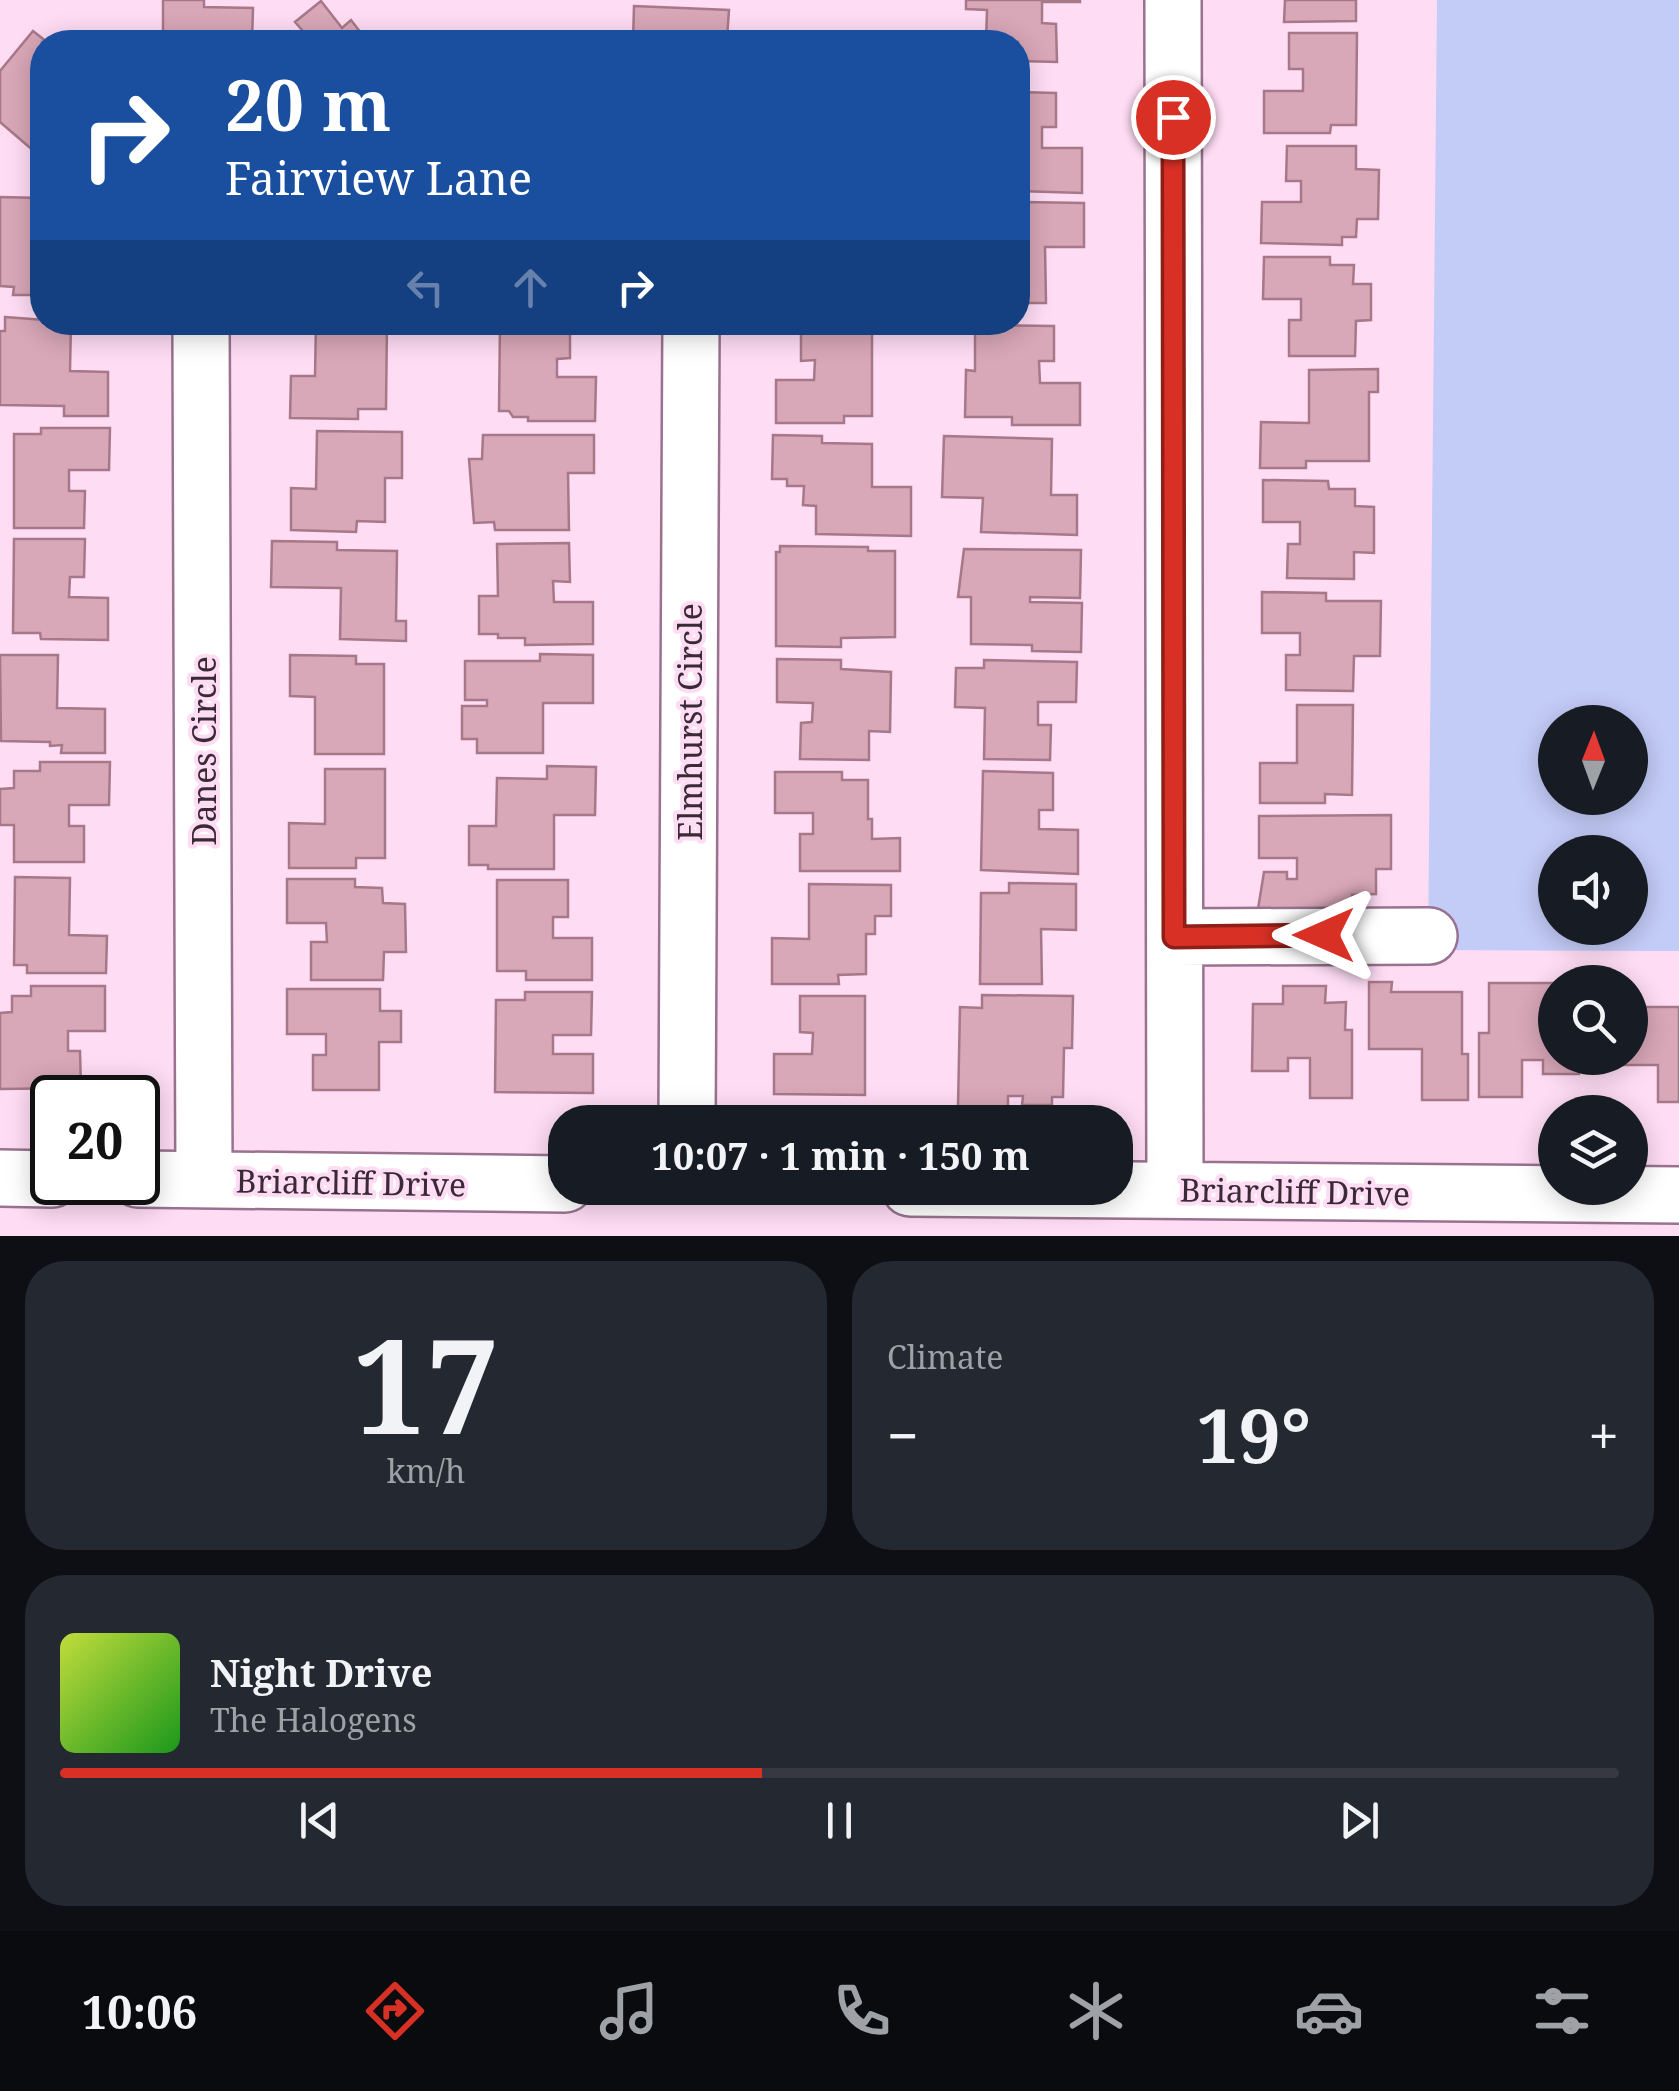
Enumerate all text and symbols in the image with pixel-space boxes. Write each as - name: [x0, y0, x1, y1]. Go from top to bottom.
- text: 20 m: [225, 56, 391, 152]
- icon: right: [60, 70, 190, 200]
- pin: [1131, 75, 1216, 160]
- icon: arrive: [1146, 90, 1201, 145]
- text: Fairview Lane: [225, 147, 532, 208]
- icon: left: [398, 260, 453, 315]
- icon: ahead: [503, 260, 558, 315]
- icon: right: [608, 260, 663, 315]
- street label: Elmhurst Circle: [668, 603, 711, 841]
- street label: Danes Circle: [182, 656, 225, 846]
- north arrow: [1538, 705, 1648, 815]
- map controls: [1538, 705, 1648, 1205]
- button: sound: [1538, 835, 1648, 945]
- position arrow: [1272, 883, 1376, 987]
- button: search: [1538, 965, 1648, 1075]
- speed limit sign: 20: [30, 1075, 160, 1205]
- button: layers: [1538, 1095, 1648, 1205]
- text: 10:07 · 1 min · 150 m: [651, 1129, 1030, 1181]
- street label: Briarcliff Drive: [235, 1158, 467, 1206]
- street label: Briarcliff Drive: [1179, 1167, 1411, 1215]
- text: 17: [353, 1295, 499, 1472]
- text: Climate: [887, 1335, 1003, 1378]
- text: 19°: [1196, 1383, 1311, 1485]
- text: −: [887, 1397, 919, 1472]
- text: +: [1588, 1397, 1619, 1472]
- text: km/h: [387, 1449, 465, 1492]
- text: Night Drive: [210, 1646, 432, 1698]
- text: The Halogens: [210, 1698, 417, 1741]
- icon: previous: [292, 1793, 347, 1848]
- icon: pause: [812, 1793, 867, 1848]
- icon: next: [1332, 1793, 1387, 1848]
- icon: directions: [360, 1976, 430, 2046]
- icon: music: [594, 1976, 664, 2046]
- icon: phone: [827, 1976, 897, 2046]
- icon: climate: [1061, 1976, 1131, 2046]
- icon: car: [1294, 1976, 1364, 2046]
- icon: filters: [1527, 1976, 1597, 2046]
- text: 10:06: [82, 1981, 197, 2042]

